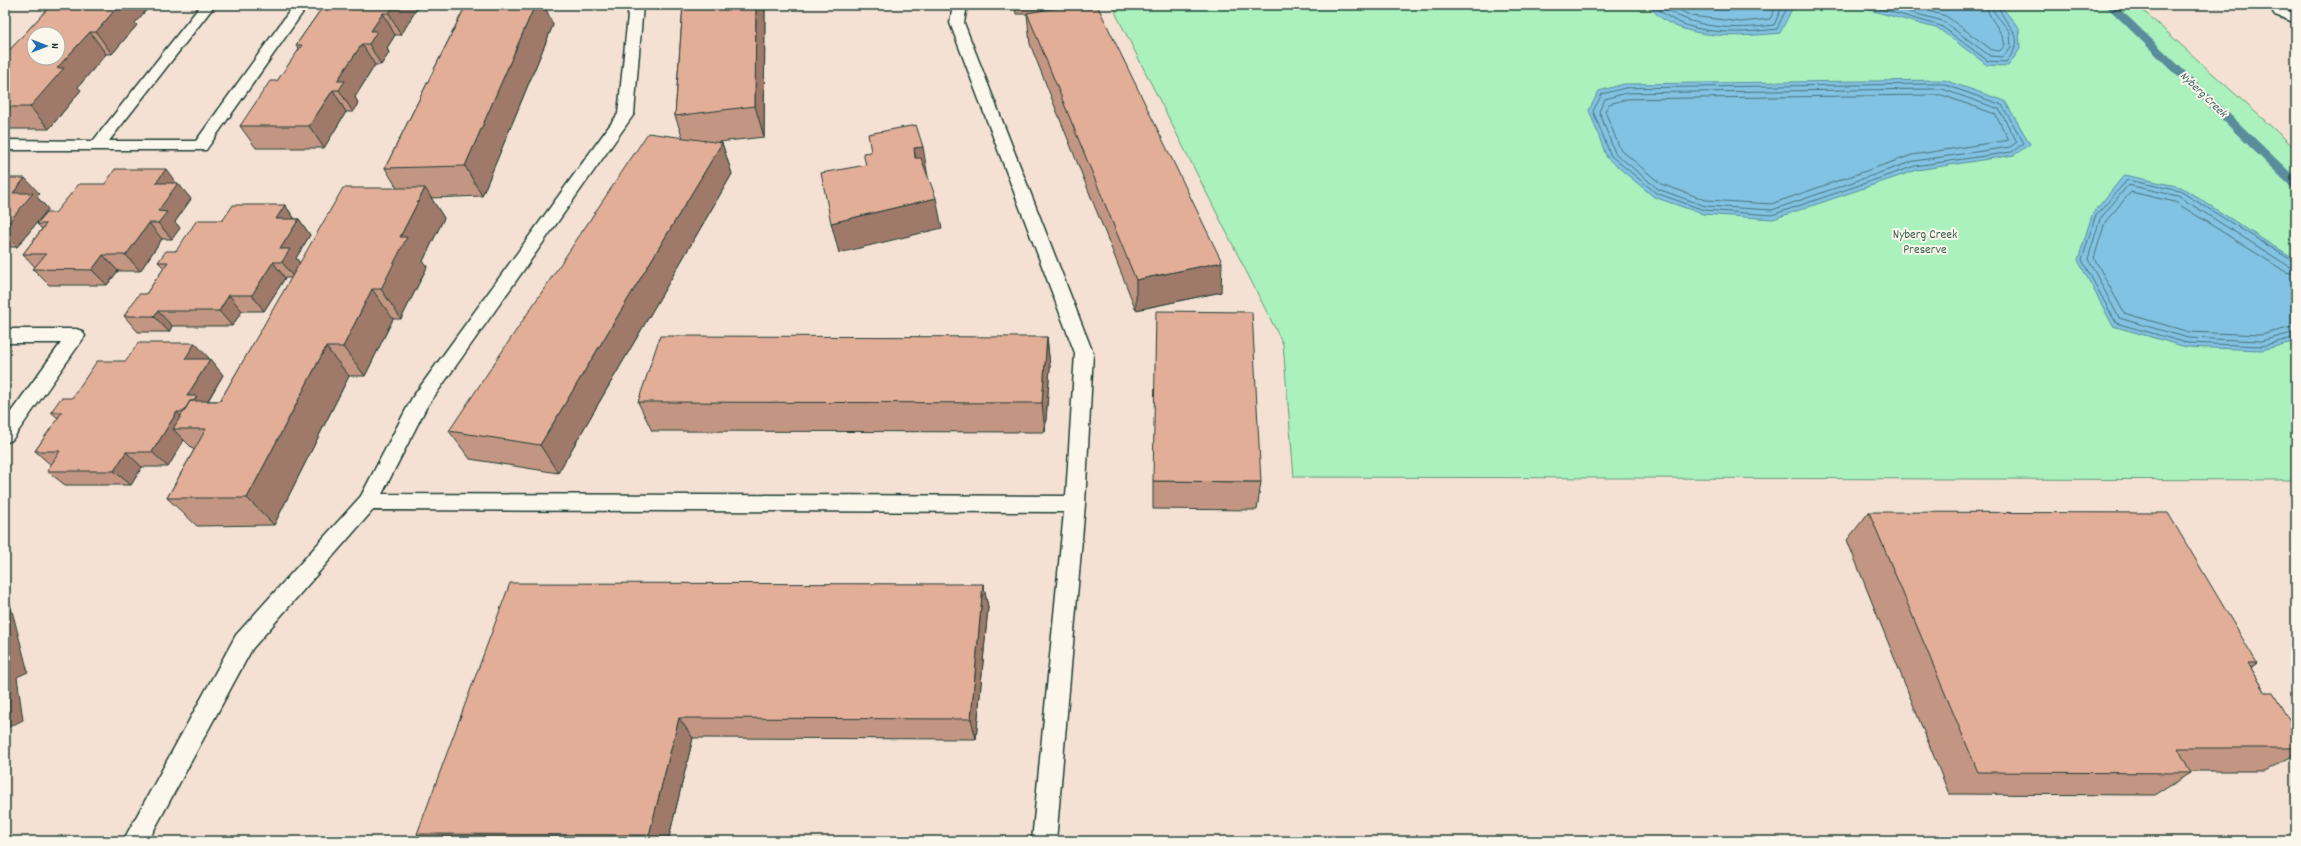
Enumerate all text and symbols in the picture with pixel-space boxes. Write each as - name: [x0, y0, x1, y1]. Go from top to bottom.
- north arrow: [26, 26, 66, 66]
- text: N: [46, 43, 62, 49]
- water label: Nyberg Creek: [2176, 68, 2231, 123]
- park label: Nyberg Creek Preserve: [1893, 226, 1957, 260]

